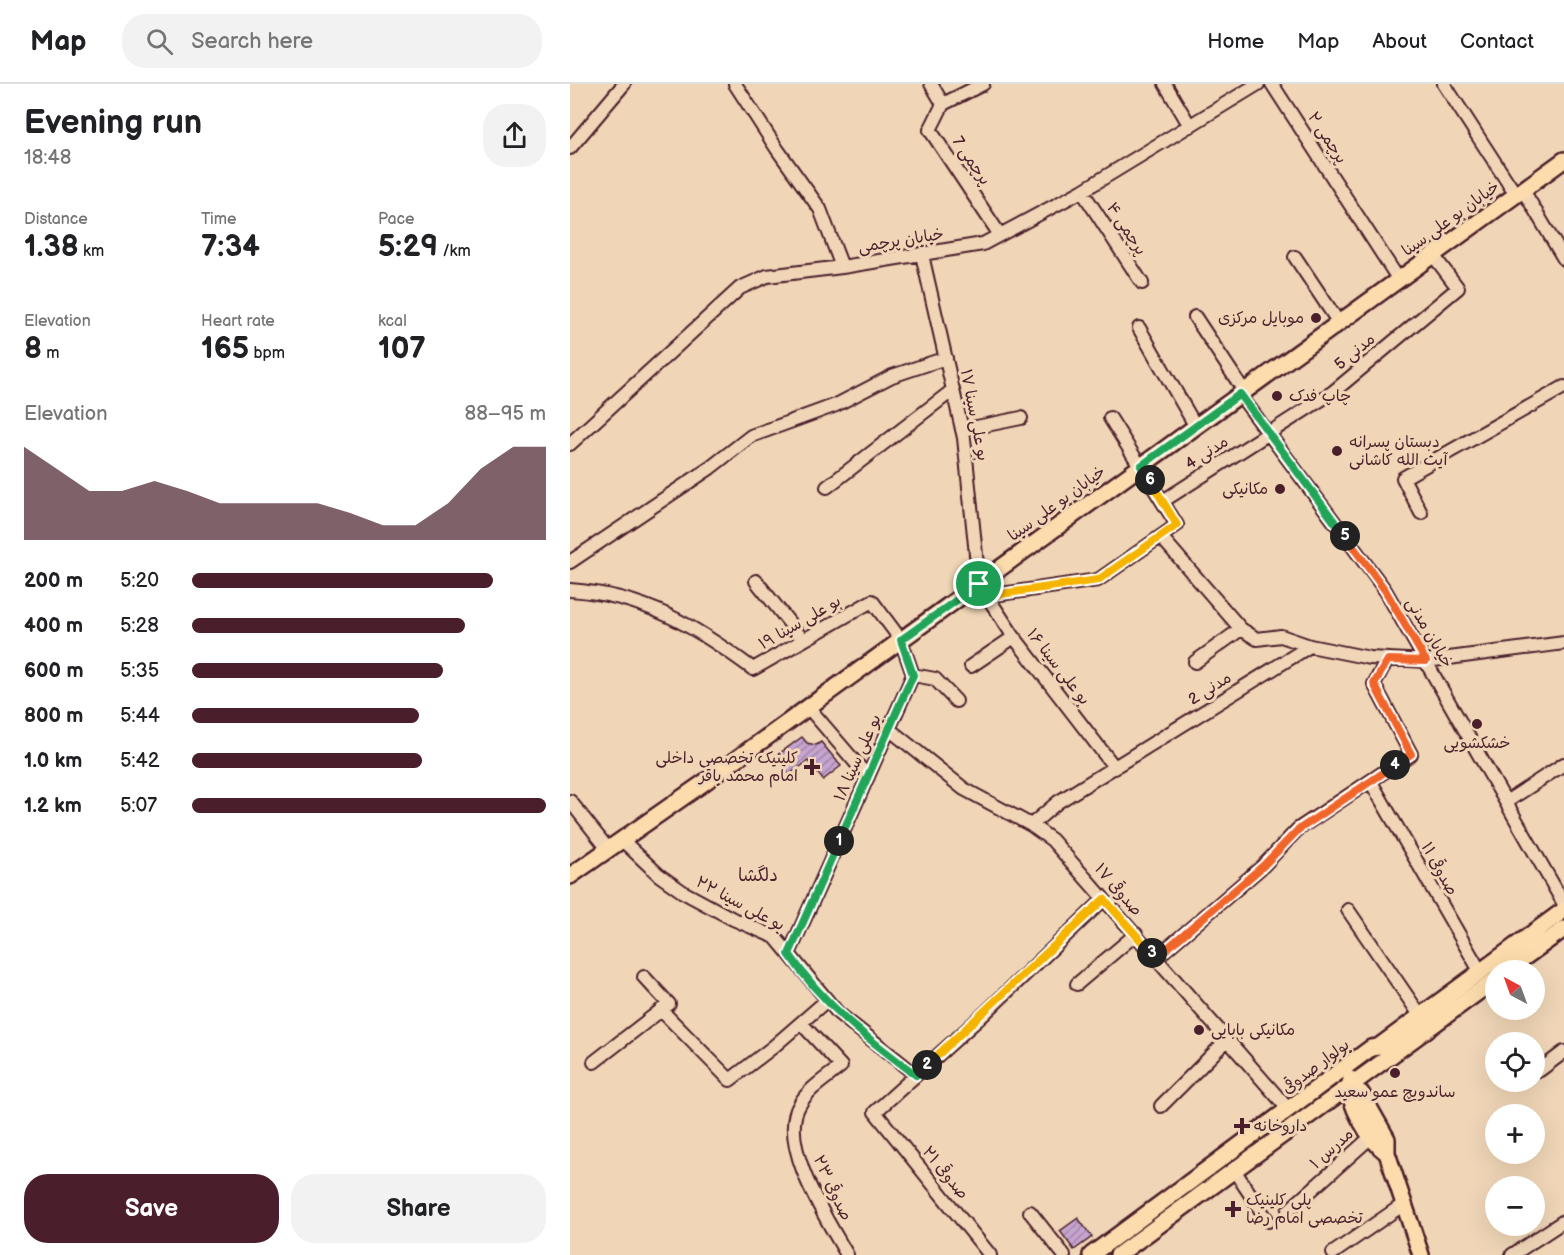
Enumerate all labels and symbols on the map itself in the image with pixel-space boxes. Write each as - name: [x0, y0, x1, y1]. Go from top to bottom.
- street label: پرچمی ۲: [1303, 109, 1351, 167]
- street label: پرچمی 7: [948, 133, 994, 189]
- street label: خیابان بو علی سینا: [1399, 177, 1503, 261]
- street label: پرچمی ۴: [1102, 199, 1150, 259]
- street label: خیابان پرچمی: [857, 225, 945, 257]
- place label: موبایل مرکزی: [1218, 309, 1304, 328]
- marker: موبایل مرکزی: [1309, 311, 1323, 325]
- street label: مدنی 5: [1331, 330, 1379, 374]
- street label: بو علی سینا ۱۷: [956, 367, 992, 463]
- place label: چاپ فدک: [1289, 387, 1351, 406]
- marker: چاپ فدک: [1270, 389, 1284, 403]
- street label: مدنی 4: [1182, 432, 1232, 474]
- place label: دبستان پسرانه آیت الله کاشانی: [1349, 433, 1448, 470]
- marker: دبستان پسرانه آیت الله کاشانی: [1330, 444, 1344, 458]
- street label: خیابان بو علی سینا: [1005, 462, 1109, 546]
- pin: 6: [1135, 465, 1165, 495]
- place label: مکانیکی: [1222, 480, 1268, 499]
- marker: مکانیکی: [1273, 482, 1287, 496]
- pin: 5: [1330, 521, 1360, 551]
- pin: [953, 558, 1004, 609]
- street label: بو علی سینا ۱۹: [755, 592, 845, 654]
- street label: خیابان مدنی: [1401, 595, 1457, 671]
- street label: بو علی سینا ۱۶: [1022, 625, 1094, 709]
- street label: مدنی 2: [1185, 668, 1235, 710]
- street label: بو علی سینا ۱۸: [830, 712, 886, 804]
- marker: خشکشویی: [1470, 717, 1484, 731]
- place label: خشکشویی: [1443, 734, 1511, 753]
- place label: کلینیک تخصصی داخلی امام محمد باقر: [655, 749, 798, 788]
- pin: 4: [1380, 750, 1410, 780]
- marker: کلینیک تخصصی داخلی امام محمد باقر: [803, 758, 821, 776]
- pin: 1: [824, 826, 854, 856]
- street label: صدوقی ۱۱: [1417, 838, 1463, 899]
- street label: صدوقی ۱۷: [1090, 859, 1147, 920]
- district label: دلگشا: [738, 865, 778, 886]
- street label: بو علی سینا ۲۲: [692, 873, 788, 935]
- pin: 3: [1137, 938, 1167, 968]
- north arrow: [1485, 960, 1545, 1020]
- place label: مکانیکی بابایی: [1211, 1021, 1295, 1040]
- marker: مکانیکی بابایی: [1192, 1023, 1206, 1037]
- street label: بولوار صدوقی: [1277, 1034, 1354, 1099]
- pin: 2: [912, 1050, 942, 1080]
- marker: ساندویچ عمو سعید: [1388, 1066, 1402, 1080]
- place label: ساندویچ عمو سعید: [1334, 1083, 1456, 1102]
- place label: داروخانه: [1254, 1117, 1307, 1136]
- marker: داروخانه: [1235, 1119, 1249, 1133]
- street label: مدرس ۱: [1306, 1125, 1358, 1173]
- street label: صدوقی ۲۱: [918, 1141, 974, 1203]
- street label: صدوقی ۲۳: [809, 1151, 857, 1224]
- place label: پلی کلینیک تخصصی امام رضا: [1246, 1191, 1363, 1230]
- marker: پلی کلینیک تخصصی امام رضا: [1224, 1200, 1242, 1218]

